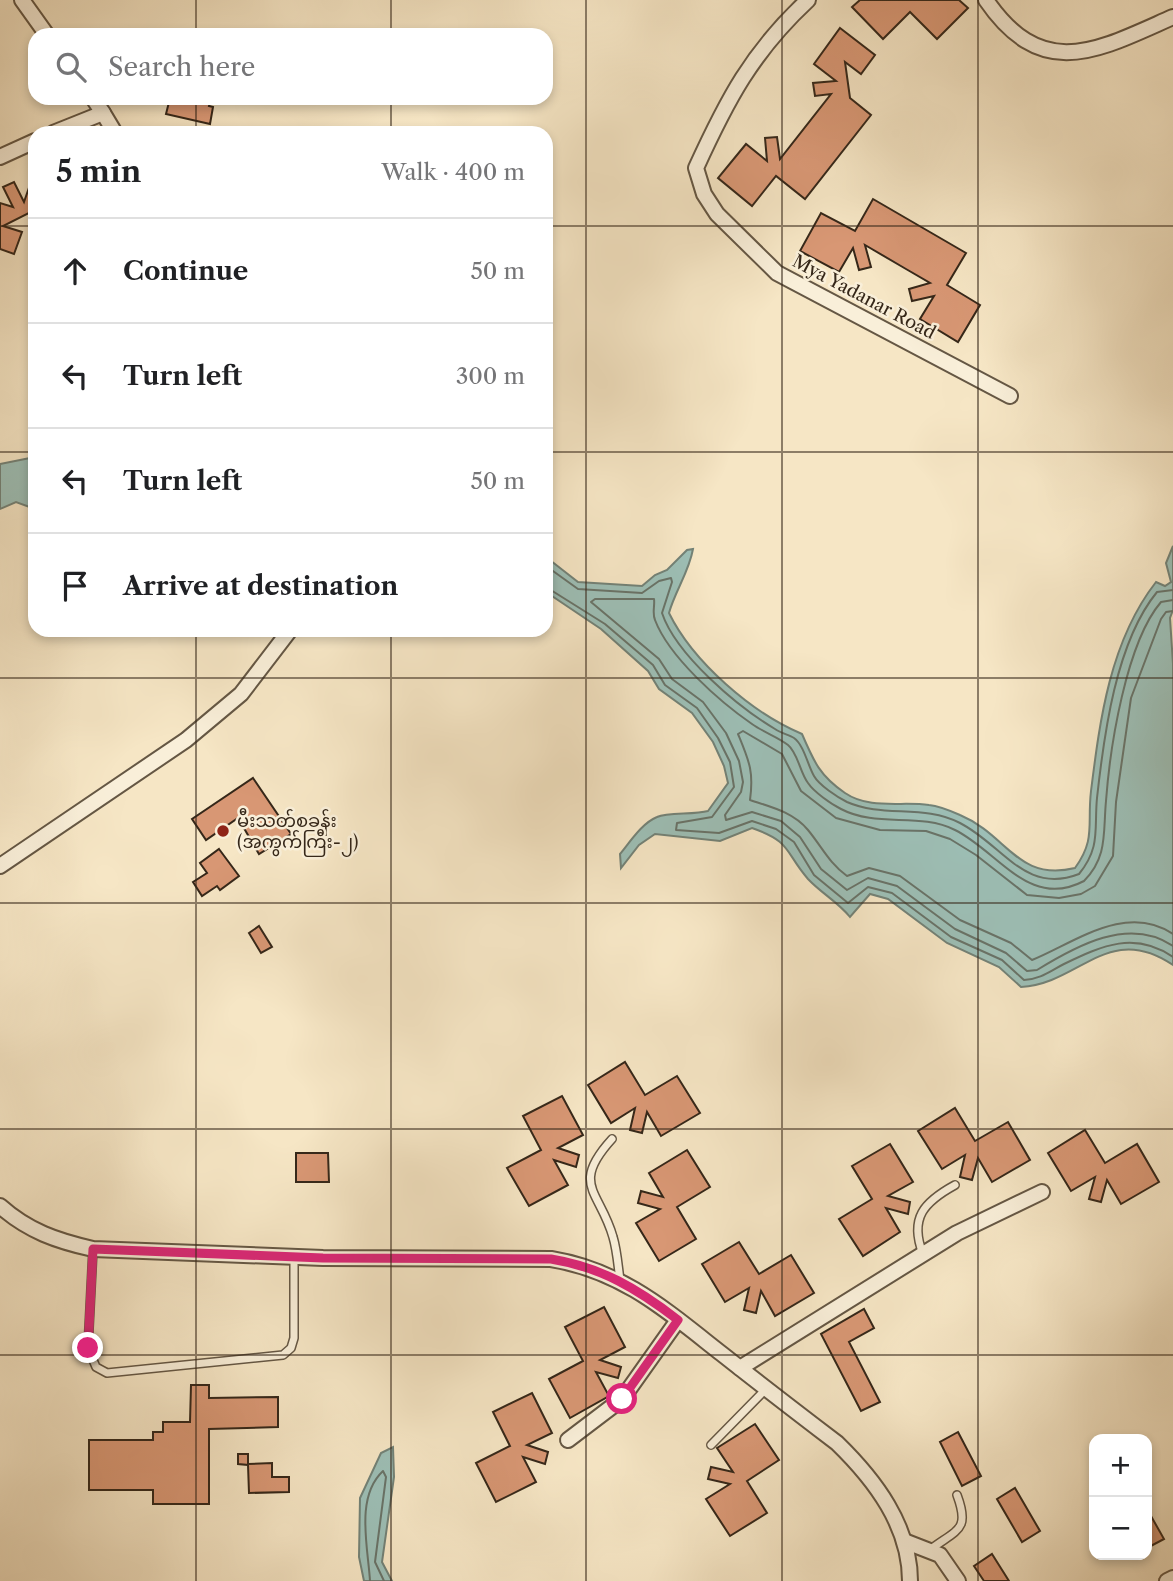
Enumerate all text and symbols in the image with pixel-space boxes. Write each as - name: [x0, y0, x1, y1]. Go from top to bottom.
- search box: [28, 28, 553, 105]
- icon: search: [52, 48, 90, 86]
- text: Search here: [108, 51, 255, 83]
- text: 5 min: [56, 153, 141, 190]
- text: Walk · 400 m: [381, 158, 525, 186]
- street label: Mya Yadanar Road: [789, 250, 939, 344]
- icon: ahead: [56, 252, 94, 290]
- text: Continue: [123, 255, 248, 287]
- text: 50 m: [470, 257, 525, 285]
- icon: left: [56, 357, 94, 395]
- text: Turn left: [123, 360, 242, 392]
- text: 300 m: [456, 362, 525, 390]
- icon: left: [56, 462, 94, 500]
- text: Turn left: [123, 465, 242, 497]
- text: 50 m: [470, 467, 525, 495]
- icon: arrive: [56, 567, 94, 605]
- text: Arrive at destination: [123, 570, 398, 602]
- place label: မီးသတ်စခန်း (အကွက်ကြီး-၂): [237, 807, 359, 857]
- marker: မီးသတ်စခန်း (အကွက်ကြီး-၂): [215, 823, 231, 839]
- route end: [72, 1332, 103, 1363]
- route start: [606, 1383, 637, 1414]
- map controls: [1089, 1434, 1152, 1560]
- button: +: [1089, 1434, 1152, 1497]
- button: −: [1089, 1497, 1152, 1560]

